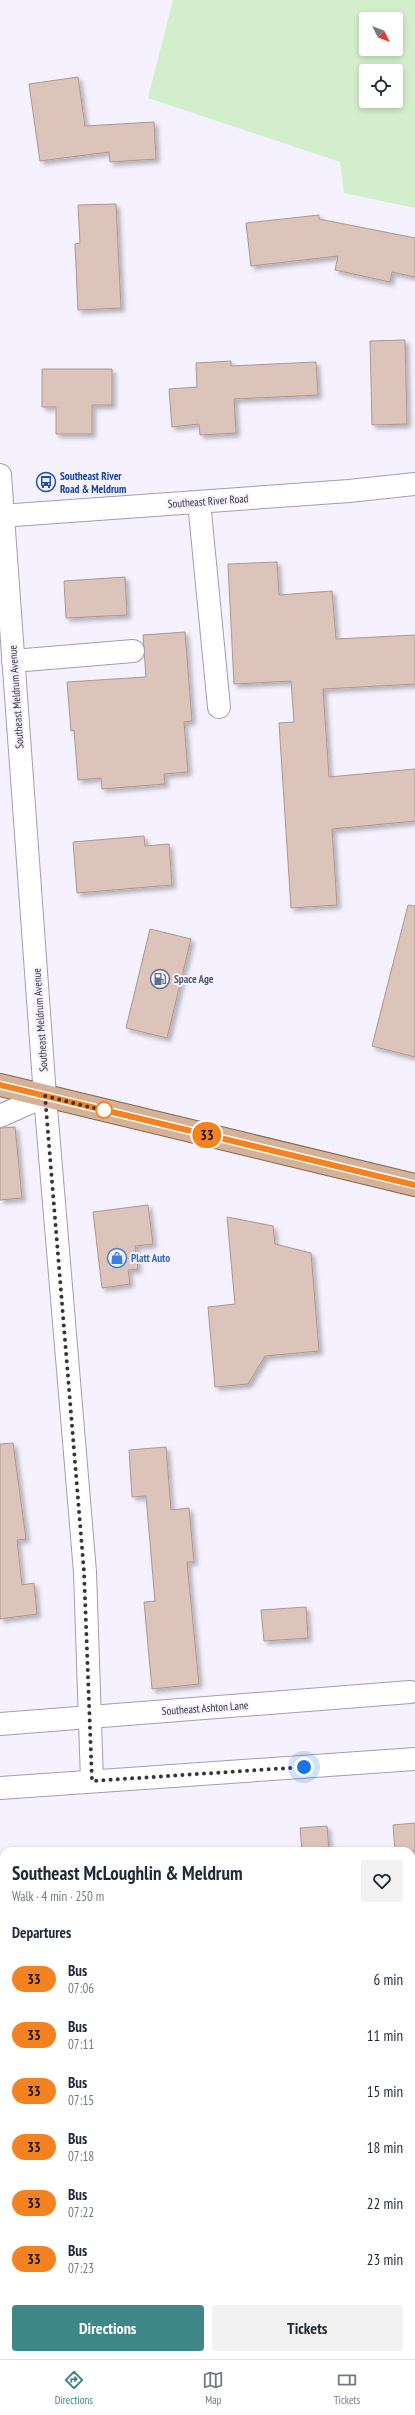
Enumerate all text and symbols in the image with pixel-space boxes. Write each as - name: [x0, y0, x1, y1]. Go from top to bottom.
- north arrow: [359, 12, 403, 56]
- map controls: [359, 12, 403, 108]
- button: locate: [359, 64, 403, 108]
- place label: Southeast River Road & Meldrum: [60, 469, 126, 496]
- bus stop icon: Southeast River Road & Meldrum: [35, 471, 57, 493]
- street label: Southeast River Road: [167, 491, 249, 511]
- street label: Southeast Meldrum Avenue: [5, 644, 27, 749]
- street label: Southeast Meldrum Avenue: [29, 967, 51, 1072]
- fuel station icon: Space Age: [149, 968, 171, 990]
- place label: Space Age: [174, 972, 214, 986]
- unlabelled marker: [95, 1101, 113, 1119]
- line badge: 33: [189, 1122, 225, 1148]
- text: 33: [200, 1126, 214, 1144]
- shop icon: Platt Auto: [106, 1247, 128, 1269]
- place label: Platt Auto: [131, 1251, 170, 1265]
- street label: Southeast Ashton Lane: [161, 1698, 249, 1718]
- your location: [294, 1757, 314, 1777]
- button: heart: [361, 1860, 403, 1902]
- text: Southeast McLoughlin & Meldrum: [12, 1861, 243, 1885]
- text: Walk · 4 min · 250 m: [12, 1888, 104, 1905]
- text: Departures: [12, 1923, 71, 1942]
- text: Bus: [68, 1961, 87, 1980]
- text: 33: [27, 1970, 41, 1988]
- text: 6 min: [373, 1970, 403, 1989]
- text: 07:06: [68, 1980, 94, 1997]
- text: Bus: [68, 2017, 87, 2036]
- text: 33: [27, 2026, 41, 2044]
- text: 11 min: [367, 2026, 403, 2045]
- text: 07:11: [68, 2036, 94, 2053]
- text: Bus: [68, 2073, 87, 2092]
- text: 33: [27, 2082, 41, 2100]
- text: 15 min: [367, 2082, 403, 2101]
- text: 07:15: [68, 2092, 94, 2109]
- text: Bus: [68, 2129, 87, 2148]
- text: 33: [27, 2138, 41, 2156]
- text: 18 min: [367, 2138, 403, 2157]
- text: 07:18: [68, 2148, 94, 2165]
- text: Bus: [68, 2185, 87, 2204]
- text: 33: [27, 2194, 41, 2212]
- text: 22 min: [367, 2194, 403, 2213]
- text: 07:22: [68, 2204, 94, 2221]
- text: Bus: [68, 2241, 87, 2260]
- text: 33: [27, 2250, 41, 2268]
- text: 23 min: [367, 2250, 403, 2269]
- text: 07:23: [68, 2260, 94, 2277]
- button: Directions: [12, 2305, 204, 2351]
- button: Tickets: [212, 2305, 403, 2351]
- tab: Directions: [55, 2369, 93, 2407]
- tab: Map: [202, 2369, 224, 2407]
- tab: Tickets: [334, 2369, 360, 2407]

